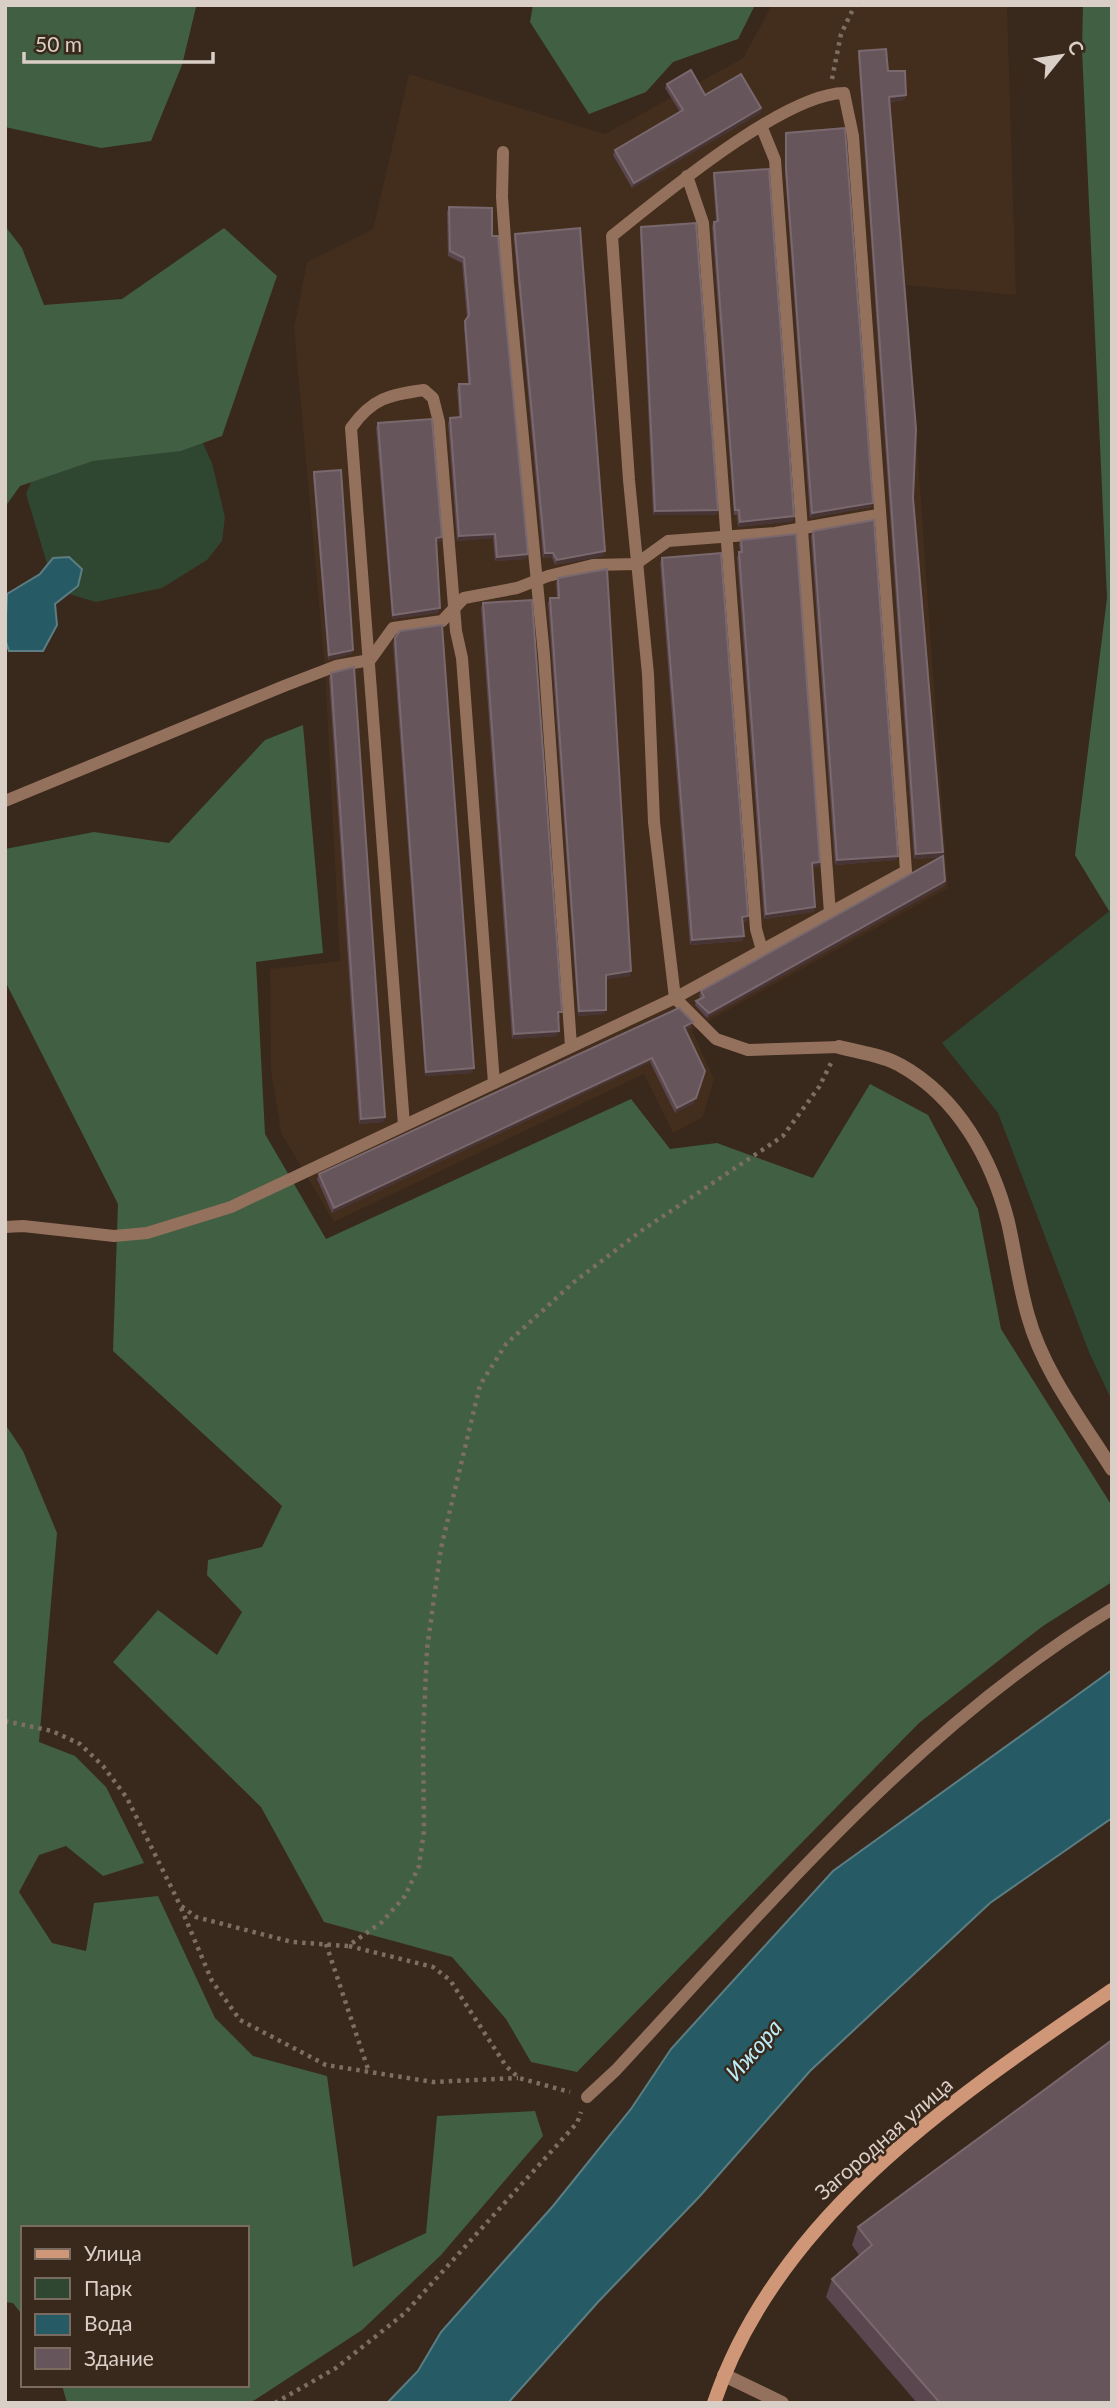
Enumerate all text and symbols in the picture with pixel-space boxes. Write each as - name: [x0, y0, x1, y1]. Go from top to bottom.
- scale bar: [24, 21, 214, 65]
- north arrow: [1026, 21, 1096, 91]
- text: 50 m: [35, 31, 82, 56]
- text: С: [1063, 36, 1089, 59]
- water label: Ижора: [719, 2013, 787, 2086]
- street label: Загородная улица: [809, 2071, 957, 2204]
- legend: [21, 2226, 248, 2387]
- text: Улица: [84, 2240, 142, 2265]
- text: Парк: [84, 2275, 132, 2300]
- text: Вода: [84, 2310, 132, 2335]
- text: Здание: [84, 2345, 154, 2370]

